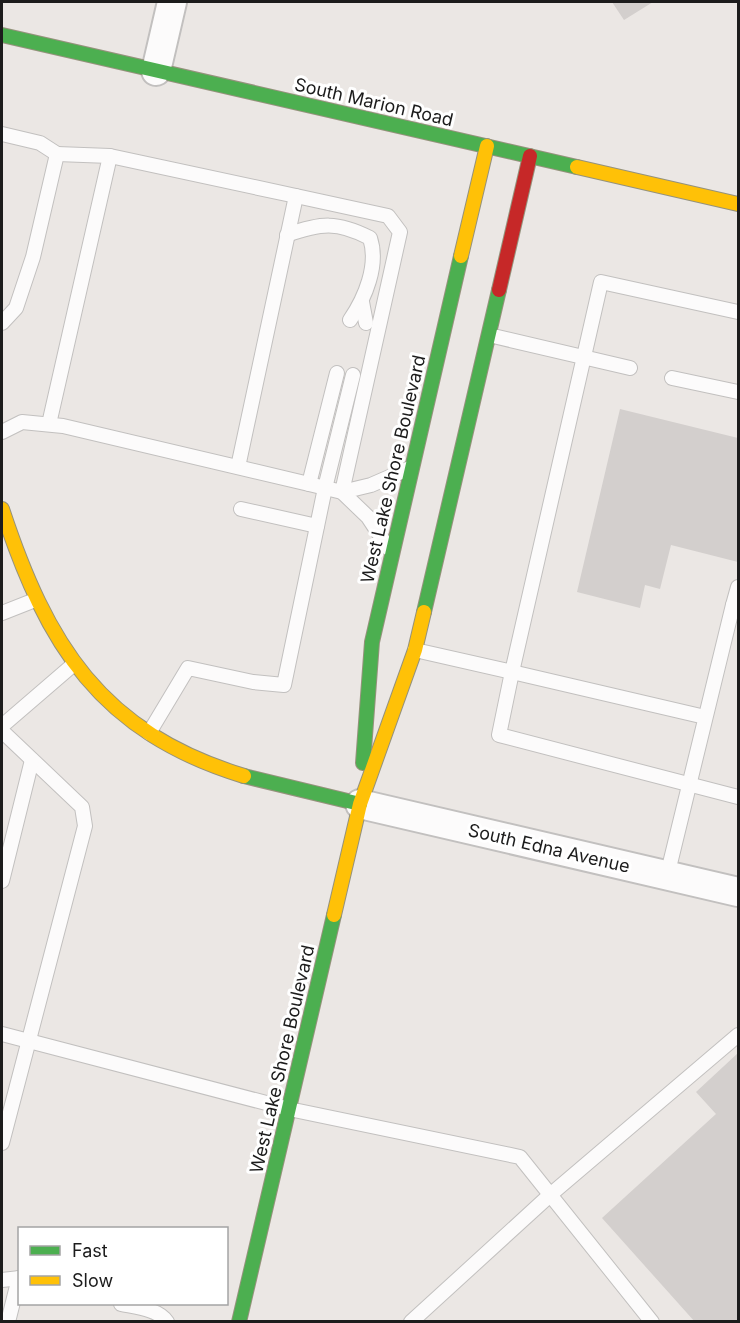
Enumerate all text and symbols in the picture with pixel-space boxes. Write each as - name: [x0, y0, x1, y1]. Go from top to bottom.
- street label: South Marion Road: [293, 74, 455, 130]
- street label: West Lake Shore Boulevard: [357, 353, 429, 585]
- street label: South Edna Avenue: [466, 819, 632, 877]
- street label: West Lake Shore Boulevard: [246, 943, 318, 1175]
- legend: [18, 1227, 228, 1305]
- text: Fast: [72, 1240, 108, 1261]
- text: Slow: [72, 1270, 113, 1291]

